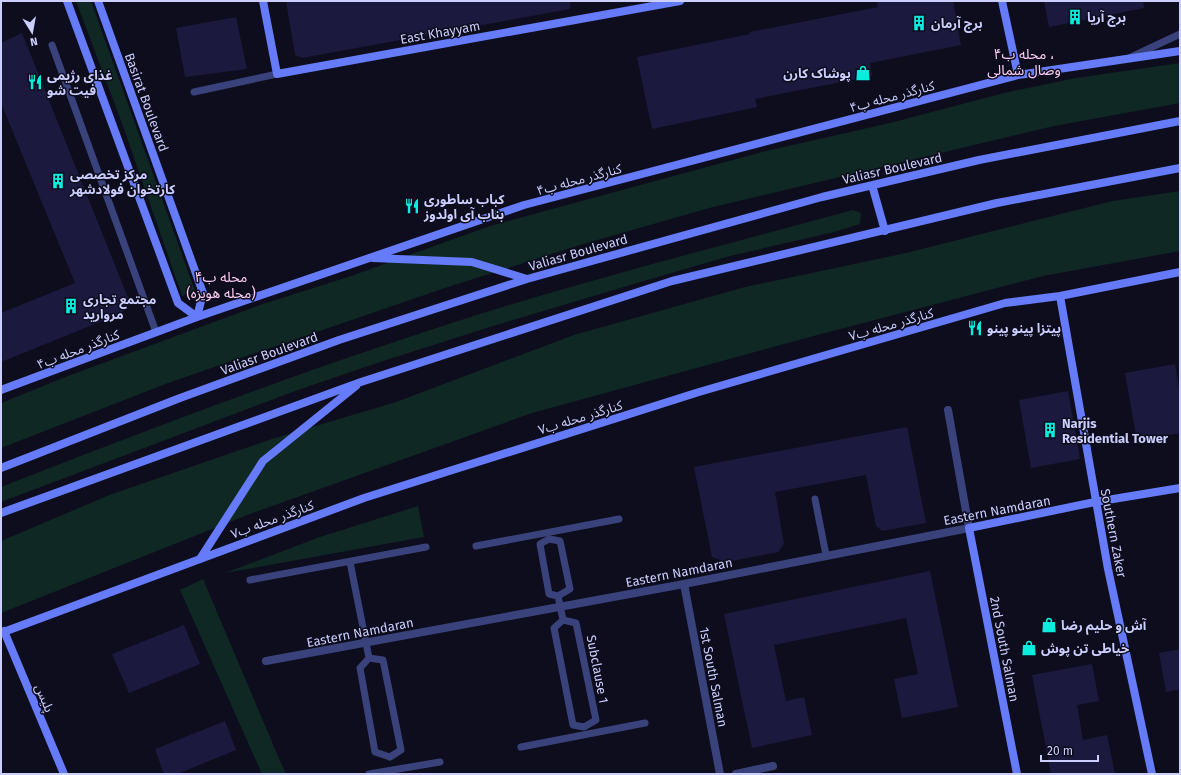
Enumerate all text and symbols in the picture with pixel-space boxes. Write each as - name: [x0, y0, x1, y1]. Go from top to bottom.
- building icon: برج آریا: [1066, 8, 1084, 26]
- place label: برج آریا: [1087, 10, 1126, 27]
- north arrow: [12, 12, 52, 52]
- building icon: برج آرمان: [910, 14, 928, 32]
- place label: برج آرمان: [931, 16, 983, 33]
- street label: East Khayyam: [399, 18, 481, 47]
- text: N: [29, 34, 39, 48]
- district label: محله ب۴ ، وصال شمالی: [987, 46, 1061, 79]
- street label: Basirat Boulevard: [122, 51, 171, 154]
- shop icon: پوشاک کارن: [854, 64, 872, 82]
- place label: پوشاک کارن: [783, 66, 851, 82]
- place label: غذای رژیمی فیت شو: [47, 68, 112, 98]
- restaurant icon: غذای رژیمی فیت شو: [26, 73, 44, 91]
- street label: کنارگذر محله ب۴: [848, 78, 937, 115]
- street label: Valiasr Boulevard: [841, 150, 944, 187]
- street label: کنارگذر محله ب۴: [535, 161, 624, 198]
- place label: مرکز تخصصی کارتخوان فولادشهر: [69, 167, 175, 197]
- building icon: مرکز تخصصی کارتخوان فولادشهر: [49, 172, 67, 190]
- place label: کباب ساطوری بناب آی اولدوز: [423, 192, 504, 222]
- restaurant icon: کباب ساطوری بناب آی اولدوز: [403, 197, 421, 215]
- street label: Valiasr Boulevard: [527, 231, 629, 274]
- district label: محله ب۴ (محله هویزه): [186, 269, 256, 302]
- place label: مجتمع تجاری مروارید: [83, 292, 156, 322]
- building icon: مجتمع تجاری مروارید: [62, 297, 80, 315]
- street label: کنارگذر محله ب۷: [847, 305, 936, 344]
- restaurant icon: پیتزا پینو پینو: [966, 319, 984, 337]
- place label: پیتزا پینو پینو: [987, 321, 1061, 337]
- street label: کنارگذر محله ب۴: [35, 327, 122, 372]
- street label: Valiasr Boulevard: [219, 329, 320, 378]
- street label: کنارگذر محله ب۷: [536, 397, 625, 438]
- place label: Narjis Residential Tower: [1062, 416, 1169, 446]
- building icon: Narjis Residential Tower: [1041, 421, 1059, 439]
- street label: Southern Zaker: [1098, 487, 1129, 579]
- street label: Eastern Namdaran: [942, 493, 1052, 528]
- street label: کنارگذر محله ب۷: [229, 497, 317, 542]
- street label: Eastern Namdaran: [624, 555, 734, 590]
- street label: 2nd South Salman: [987, 595, 1022, 703]
- street label: Eastern Namdaran: [305, 615, 415, 650]
- shop icon: آش و حلیم رضا: [1040, 616, 1058, 634]
- place label: آش و حلیم رضا: [1061, 618, 1147, 636]
- street label: 1st South Salman: [696, 626, 731, 728]
- street label: Subclause 1: [584, 634, 611, 704]
- shop icon: خیاطی تن پوش: [1020, 639, 1038, 657]
- place label: خیاطی تن پوش: [1041, 641, 1129, 657]
- street label: پلیس: [30, 682, 57, 715]
- scale bar: [1041, 737, 1098, 763]
- text: 20 m: [1047, 744, 1073, 758]

